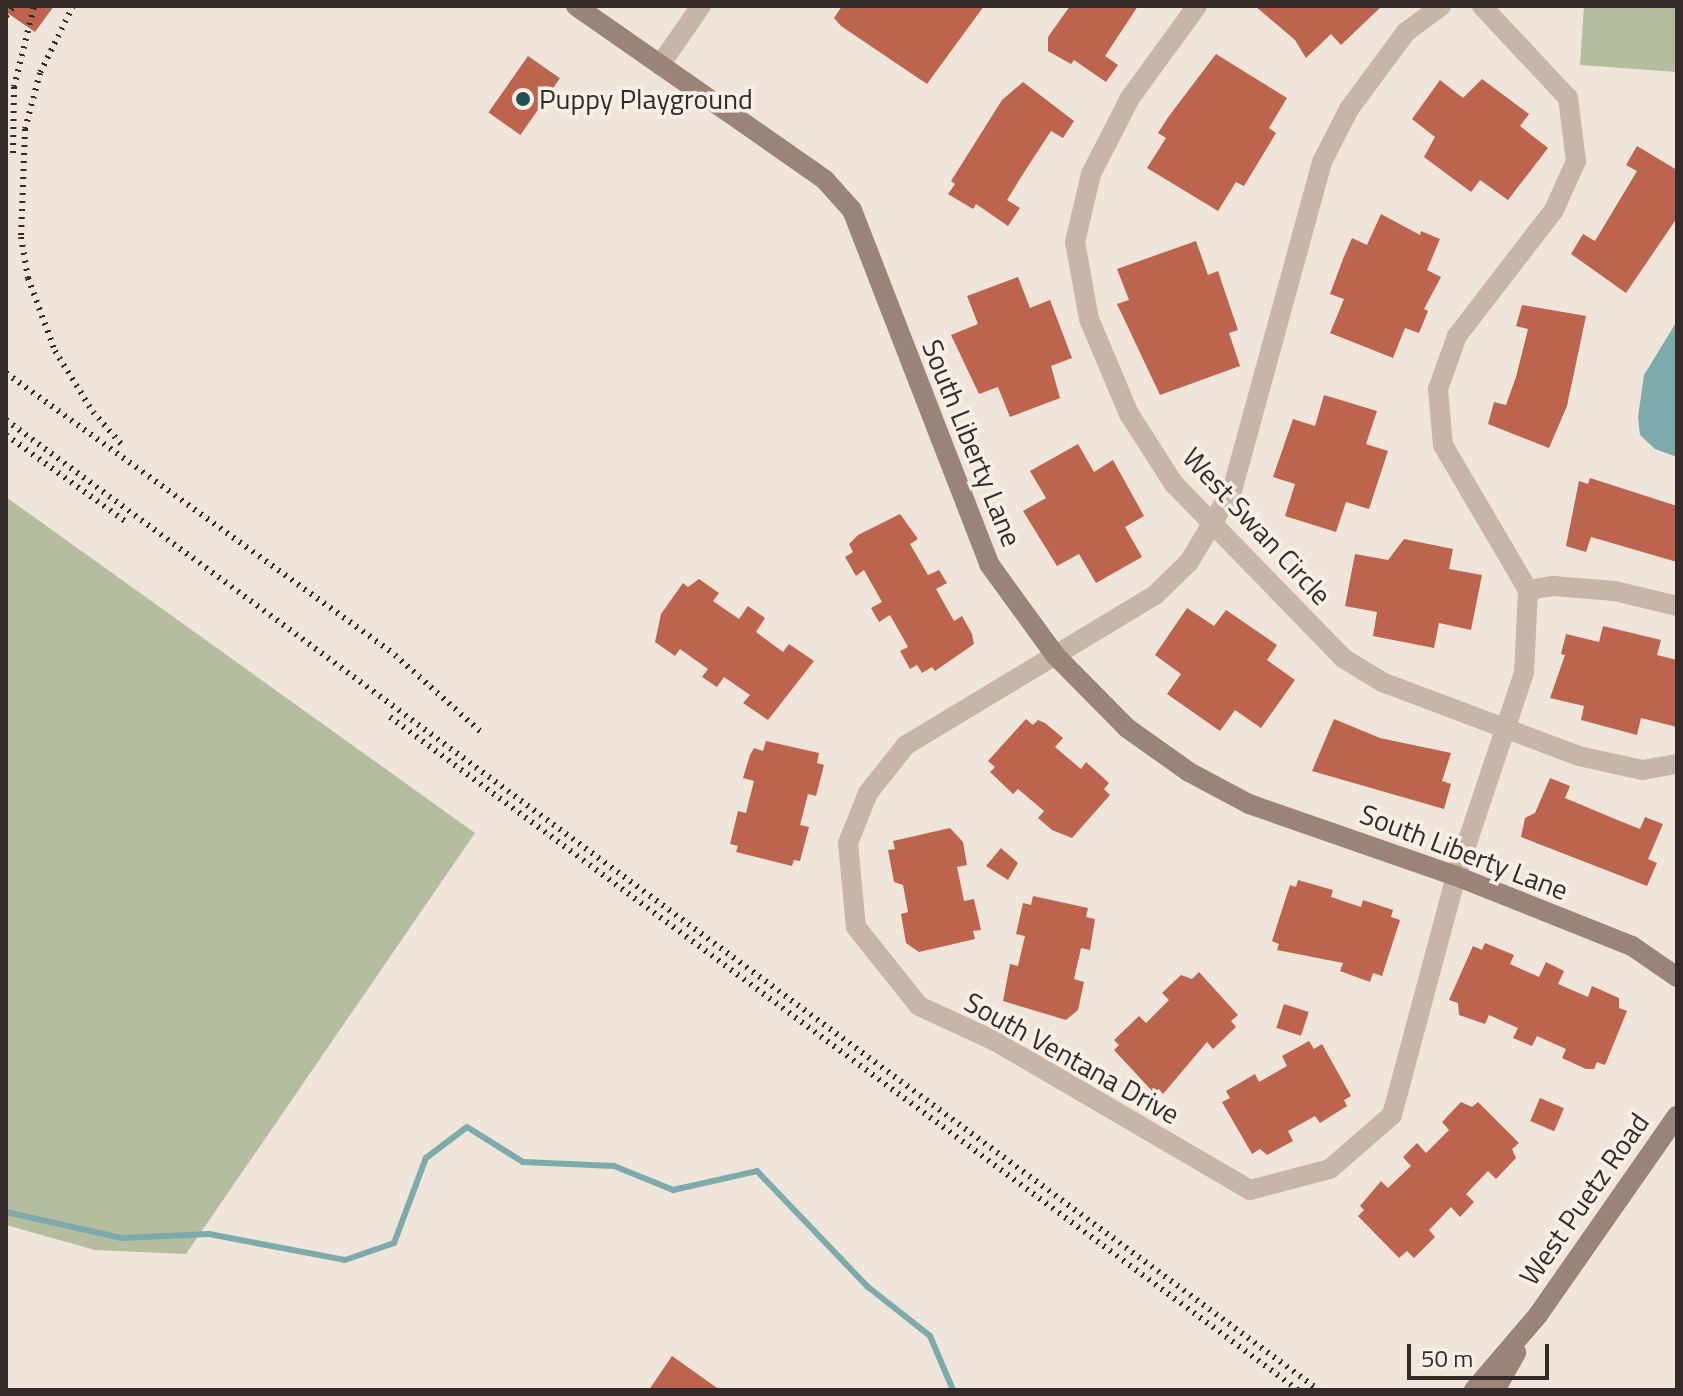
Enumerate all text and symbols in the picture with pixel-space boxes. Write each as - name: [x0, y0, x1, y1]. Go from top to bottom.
- place label: Puppy Playground: [539, 82, 753, 116]
- marker: Puppy Playground: [514, 90, 532, 108]
- street label: South Liberty Lane: [915, 335, 1029, 551]
- street label: West Swan Circle: [1176, 441, 1338, 611]
- street label: South Liberty Lane: [1355, 797, 1573, 907]
- street label: South Ventana Drive: [959, 985, 1185, 1131]
- street label: West Puetz Road: [1512, 1107, 1656, 1291]
- scale bar: [1411, 1328, 1553, 1378]
- text: 50 m: [1421, 1340, 1473, 1376]

